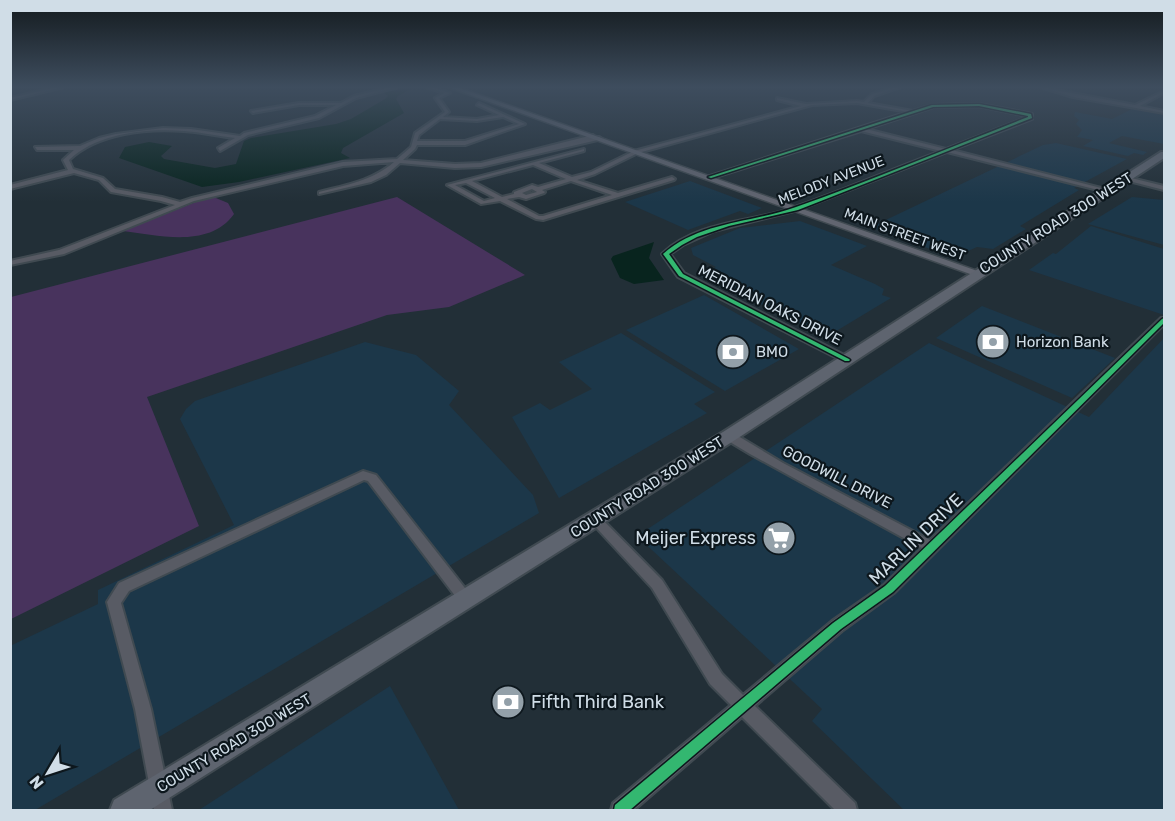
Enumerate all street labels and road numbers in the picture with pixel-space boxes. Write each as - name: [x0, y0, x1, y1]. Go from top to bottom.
- street label: MELODY AVENUE: [776, 152, 887, 208]
- street label: COUNTY ROAD 300 WEST: [976, 168, 1136, 278]
- street label: MAIN STREET WEST: [842, 205, 968, 264]
- street label: MERIDIAN OAKS DRIVE: [695, 261, 845, 349]
- street label: COUNTY ROAD 300 WEST: [567, 432, 727, 542]
- street label: GOODWILL DRIVE: [779, 442, 895, 512]
- street label: MARLIN DRIVE: [865, 489, 967, 589]
- street label: COUNTY ROAD 300 WEST: [153, 690, 315, 796]

